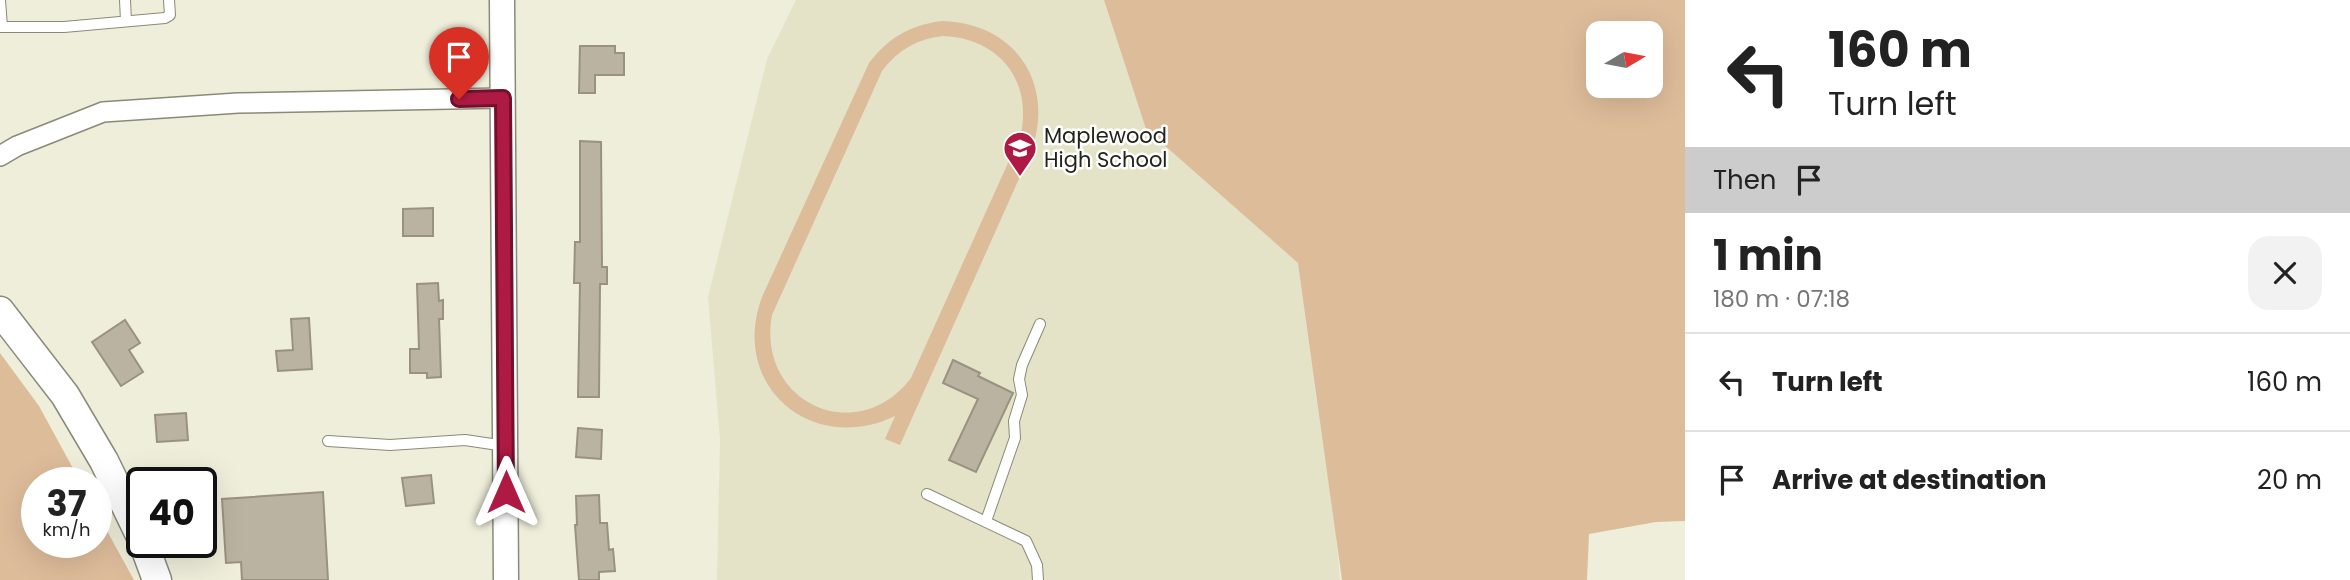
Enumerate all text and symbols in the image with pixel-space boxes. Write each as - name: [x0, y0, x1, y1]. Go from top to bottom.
- text: 160 m: [1828, 16, 1972, 84]
- north arrow: [1586, 21, 1662, 98]
- map controls: [1586, 21, 1663, 98]
- pin: [429, 27, 489, 99]
- icon: left: [1713, 28, 1804, 119]
- icon: arrive: [440, 38, 478, 76]
- text: Turn left: [1828, 81, 1957, 126]
- place label: Maplewood High School: [1044, 121, 1168, 174]
- school or university icon: Maplewood High School: [1001, 129, 1039, 178]
- icon: arrive: [1790, 161, 1828, 199]
- text: Then: [1713, 162, 1776, 198]
- text: 1 min: [1713, 226, 1823, 285]
- button: close: [2248, 236, 2322, 310]
- text: 180 m · 07:18: [1713, 283, 1850, 315]
- icon: left: [1713, 363, 1751, 401]
- text: Turn left: [1772, 364, 1883, 400]
- text: 160 m: [2247, 364, 2322, 400]
- position arrow: [469, 455, 543, 529]
- icon: arrive: [1713, 461, 1751, 499]
- text: Arrive at destination: [1772, 462, 2047, 498]
- text: 20 m: [2257, 462, 2322, 498]
- speed limit sign: 40: [126, 467, 217, 558]
- text: 37: [47, 479, 86, 528]
- text: km/h: [43, 517, 90, 542]

